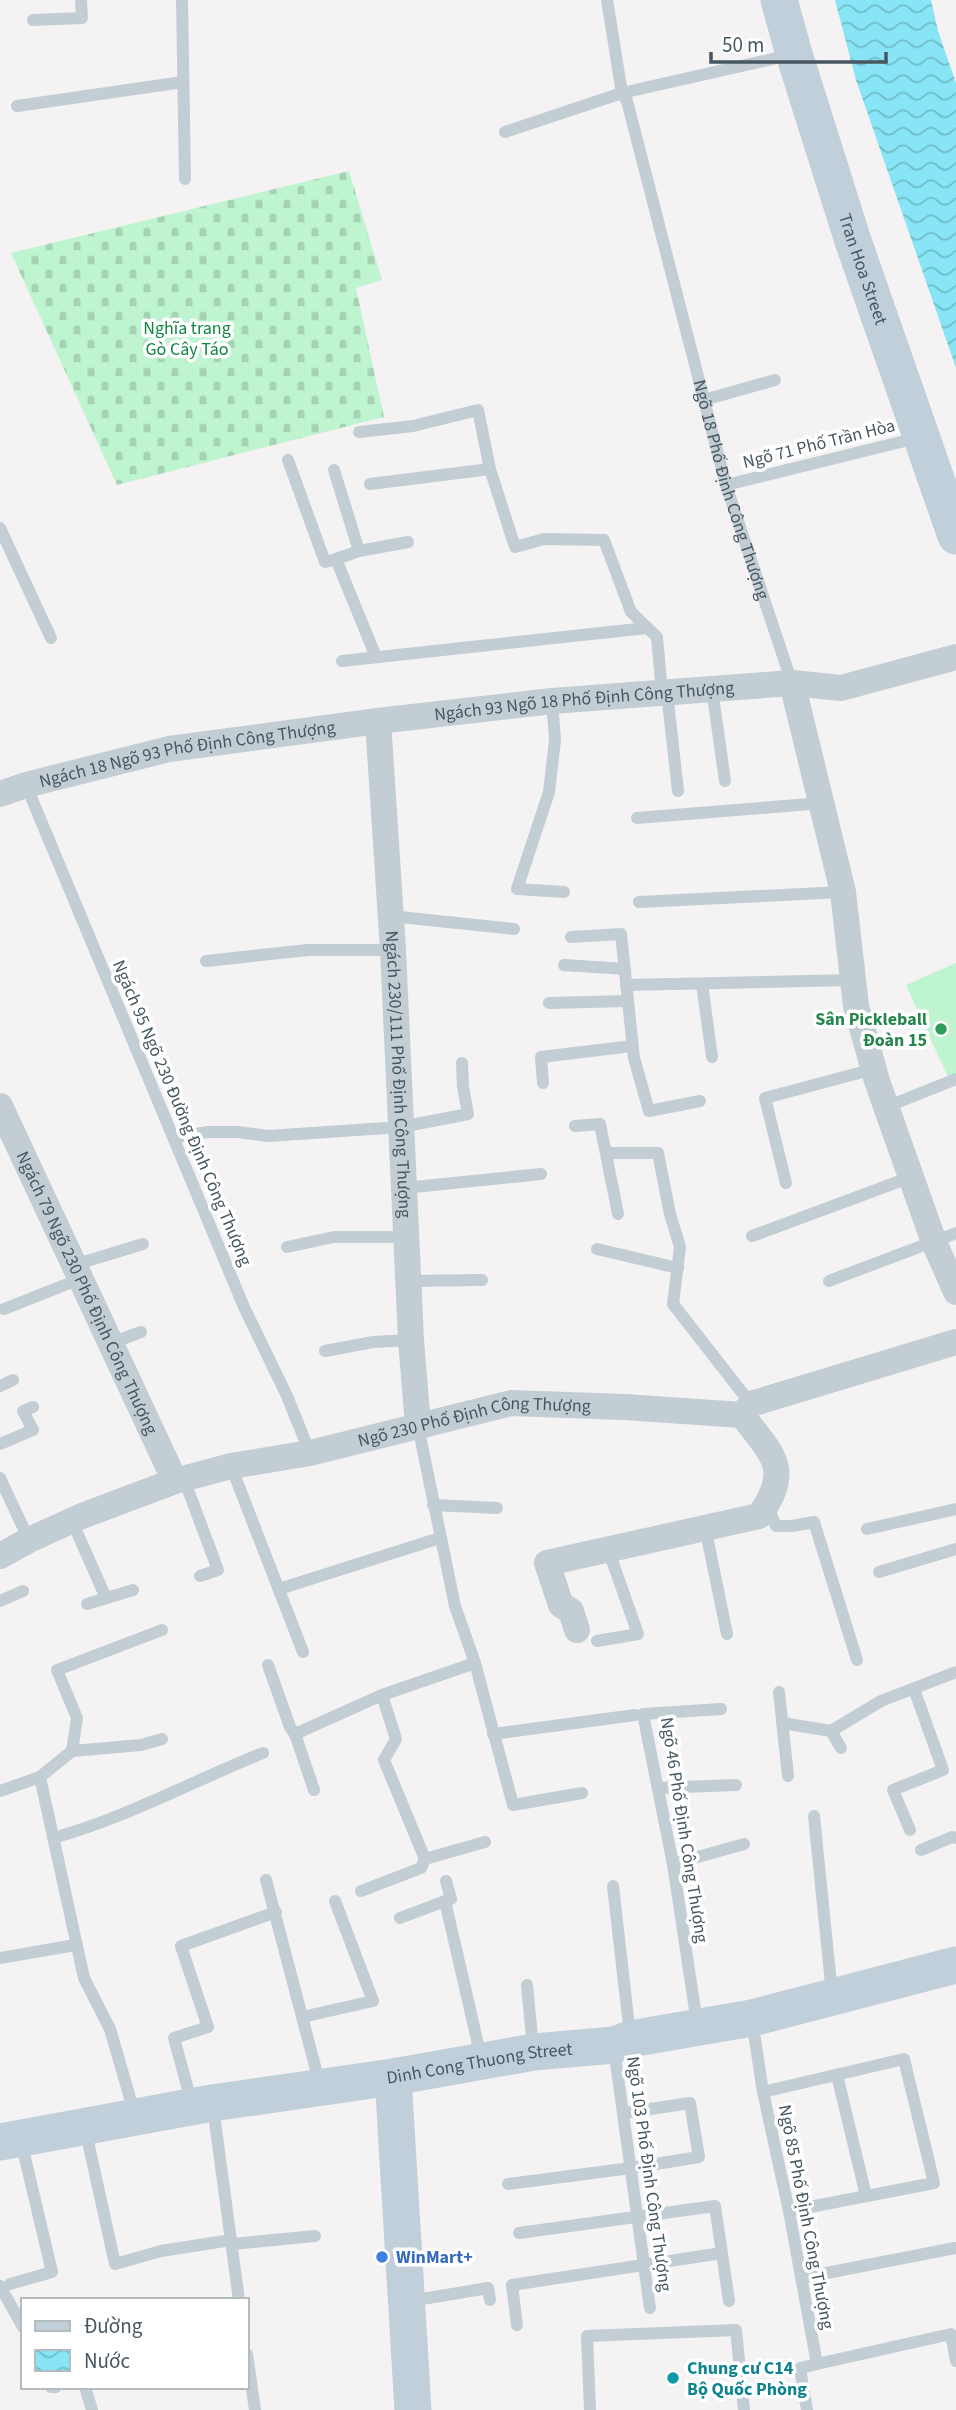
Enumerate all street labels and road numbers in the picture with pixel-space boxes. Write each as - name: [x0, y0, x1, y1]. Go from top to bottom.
- street label: Tran Hoa Street: [833, 210, 894, 328]
- street label: Ngõ 18 Phố Định Công Thượng: [687, 377, 776, 603]
- street label: Ngõ 71 Phố Trần Hòa: [740, 413, 898, 475]
- street label: Ngách 93 Ngõ 18 Phố Định Công Thượng: [433, 675, 735, 727]
- street label: Ngách 18 Ngõ 93 Phố Định Công Thượng: [36, 714, 337, 794]
- street label: Ngách 230/111 Phố Định Công Thượng: [379, 930, 418, 1219]
- street label: Ngách 95 Ngõ 230 Đường Định Công Thượng: [106, 956, 258, 1270]
- street label: Ngách 79 Ngõ 230 Phố Định Công Thượng: [10, 1147, 164, 1438]
- street label: Ngõ 230 Phố Định Công Thượng: [355, 1390, 591, 1453]
- street label: Ngõ 46 Phố Định Công Thượng: [654, 1715, 714, 1945]
- street label: Dinh Cong Thuong Street: [385, 2036, 573, 2090]
- street label: Ngõ 103 Phố Định Công Thượng: [620, 2055, 678, 2293]
- street label: Ngõ 85 Phố Định Công Thượng: [772, 2103, 840, 2331]

